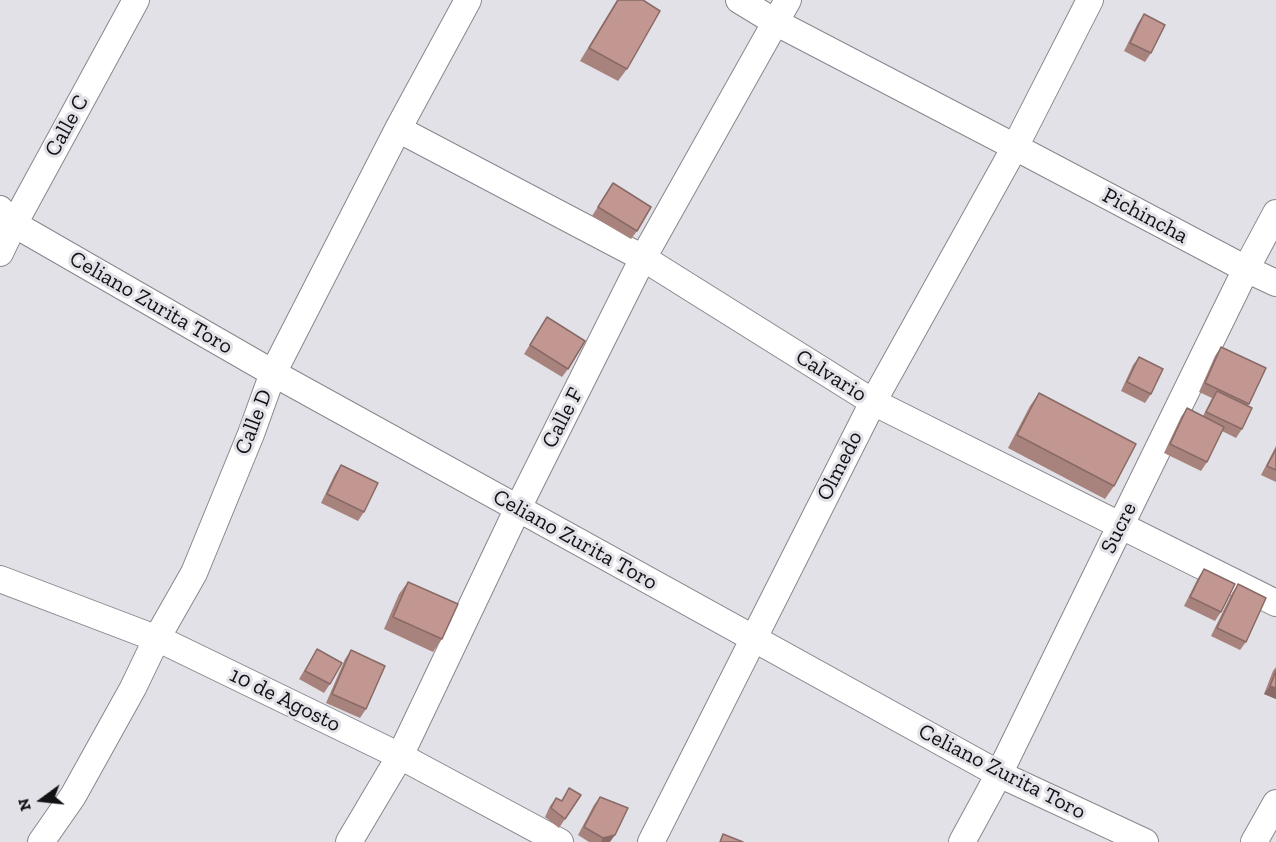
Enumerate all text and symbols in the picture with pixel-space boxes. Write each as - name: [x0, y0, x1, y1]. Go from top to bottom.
- street label: Calle C: [39, 91, 95, 161]
- street label: Pichincha: [1098, 182, 1192, 250]
- street label: Celiano Zurita Toro: [65, 246, 237, 360]
- street label: Calvario: [791, 344, 871, 408]
- street label: Calle F: [537, 383, 589, 453]
- street label: Calle D: [230, 386, 278, 458]
- street label: Olmedo: [811, 427, 869, 505]
- street label: Celiano Zurita Toro: [488, 484, 662, 596]
- street label: Sucre: [1095, 498, 1143, 558]
- street label: 10 de Agosto: [225, 662, 345, 738]
- street label: Celiano Zurita Toro: [914, 718, 1090, 826]
- north arrow: [12, 770, 72, 830]
- text: N: [13, 796, 35, 813]

